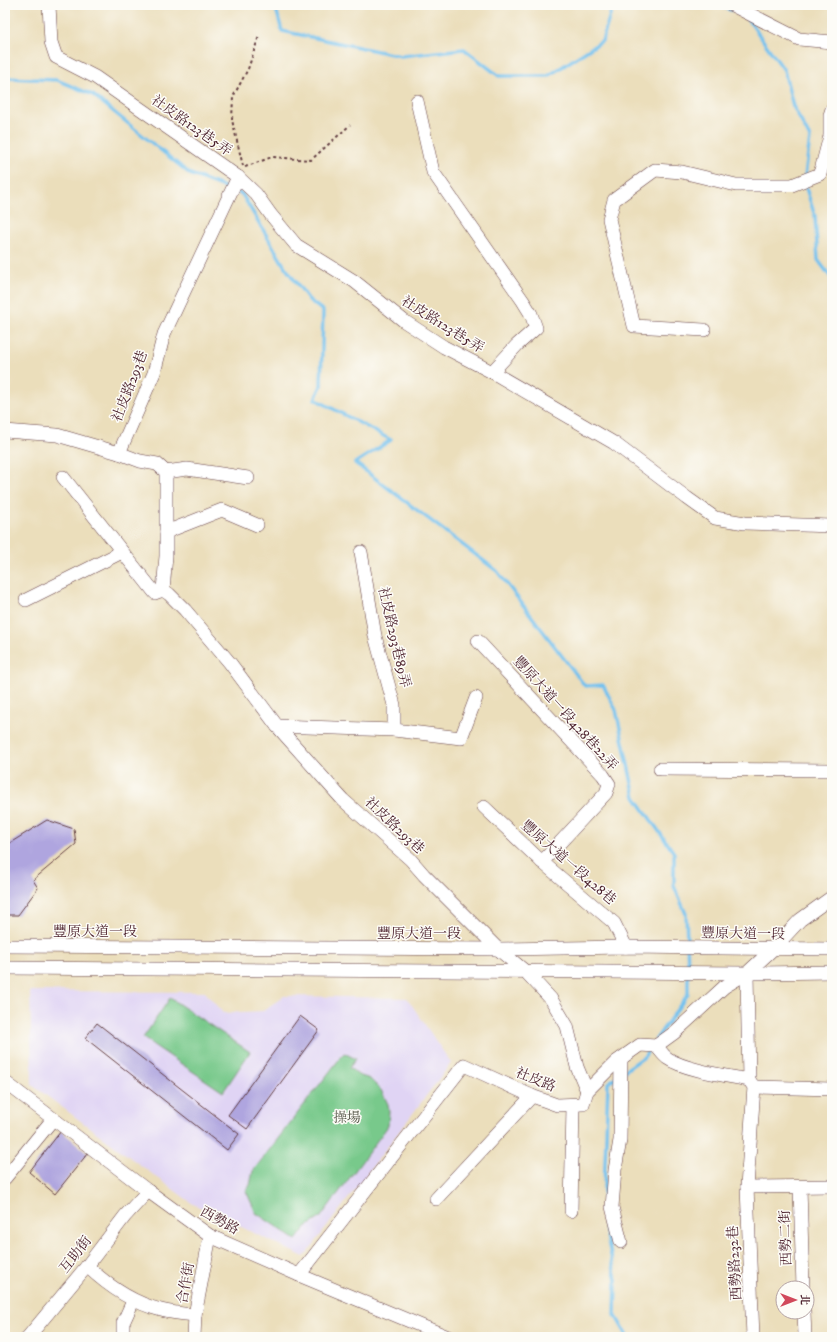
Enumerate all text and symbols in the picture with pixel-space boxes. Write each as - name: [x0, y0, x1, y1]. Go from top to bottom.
- street label: 社皮路123巷5弄: [148, 91, 235, 160]
- street label: 社皮路123巷5弄: [398, 292, 487, 357]
- street label: 社皮路293巷: [108, 348, 152, 425]
- street label: 社皮路293巷89弄: [374, 585, 414, 689]
- street label: 豐原大道一段428巷22弄: [509, 653, 621, 775]
- street label: 社皮路293巷: [361, 794, 428, 858]
- street label: 豐原大道一段428巷: [517, 817, 620, 909]
- street label: 豐原大道一段: [53, 923, 137, 941]
- street label: 豐原大道一段: [701, 924, 785, 944]
- street label: 豐原大道一段: [377, 925, 461, 943]
- street label: 社皮路: [513, 1064, 558, 1096]
- park label: 操場: [333, 1109, 361, 1127]
- street label: 西勢路: [197, 1203, 242, 1239]
- street label: 西勢二街: [776, 1210, 796, 1266]
- street label: 西勢路232巷: [724, 1225, 746, 1301]
- street label: 互助街: [56, 1233, 96, 1277]
- street label: 合作街: [173, 1261, 198, 1305]
- north arrow: [775, 1280, 815, 1320]
- text: 北: [797, 1295, 811, 1306]

